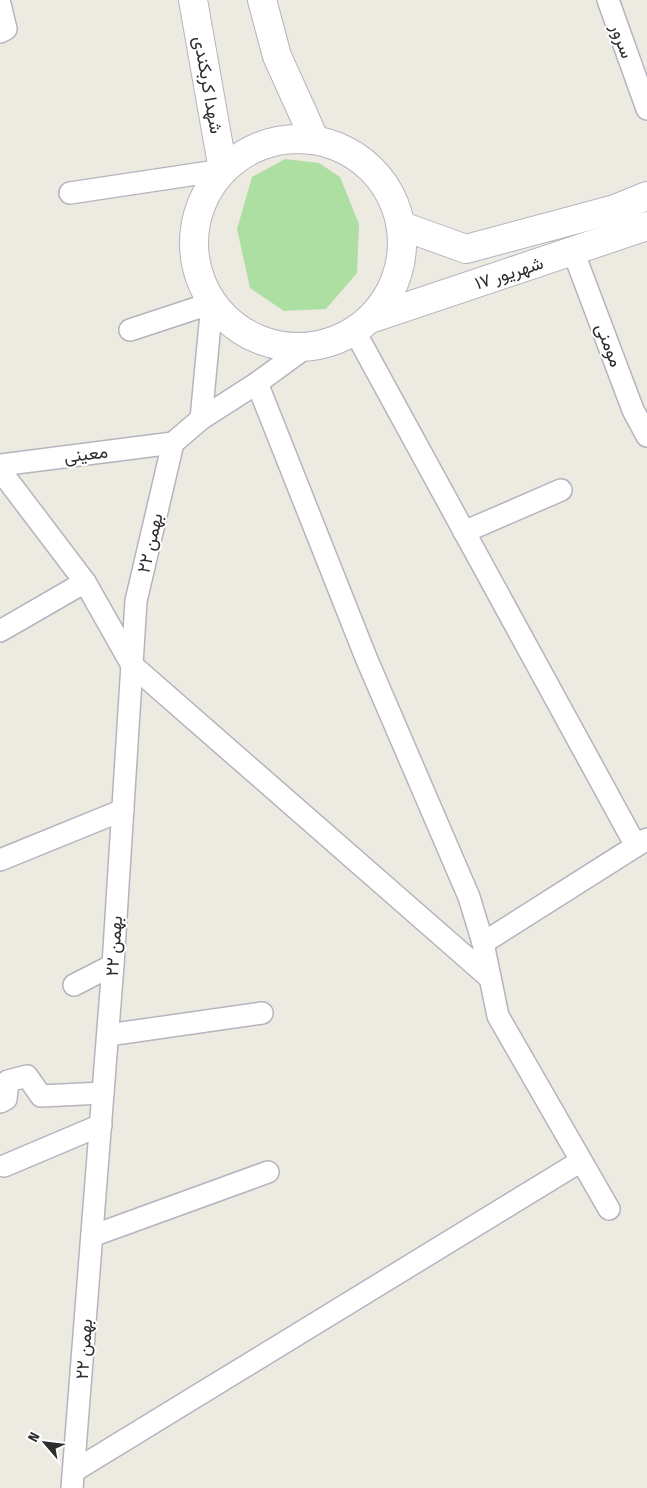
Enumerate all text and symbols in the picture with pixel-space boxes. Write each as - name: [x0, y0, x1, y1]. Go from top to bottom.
- street label: سرور: [605, 20, 638, 61]
- street label: شهدا کربکندی: [189, 35, 227, 135]
- street label: ۱۷ شهریور: [472, 252, 546, 294]
- street label: مومنی: [591, 320, 627, 370]
- street label: معینی: [63, 440, 109, 468]
- street label: ۲۲ بهمن: [132, 511, 168, 575]
- street label: ۲۲ بهمن: [101, 915, 127, 977]
- street label: ۲۲ بهمن: [71, 1318, 97, 1380]
- north arrow: [20, 1418, 70, 1468]
- text: N: [24, 1429, 43, 1445]

